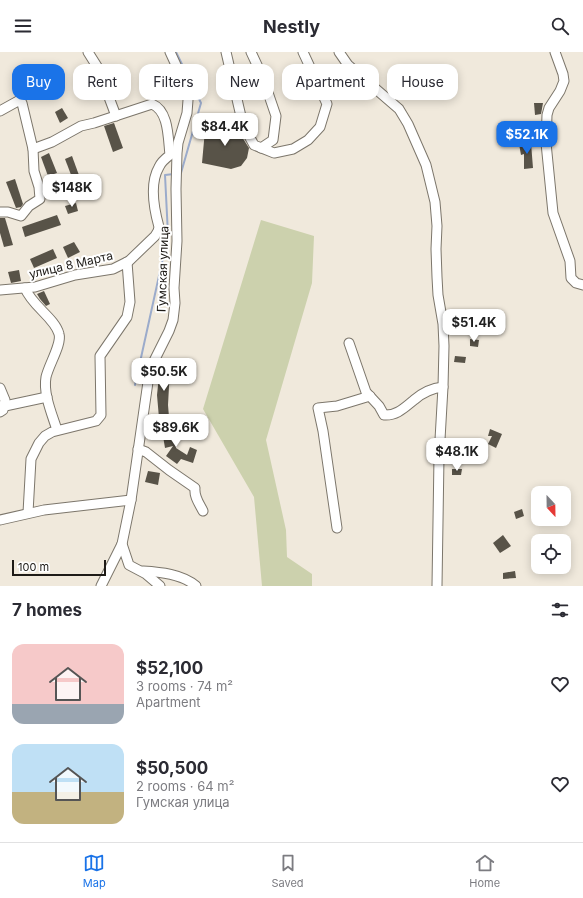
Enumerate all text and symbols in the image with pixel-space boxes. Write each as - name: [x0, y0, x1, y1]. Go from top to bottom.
- icon: menu: [12, 15, 34, 37]
- icon: search: [549, 15, 571, 37]
- text: Nestly: [263, 16, 320, 37]
- chip: Buy: [12, 64, 65, 100]
- chip: Rent: [73, 64, 131, 100]
- chip: Filters: [139, 64, 208, 100]
- chip: New: [216, 64, 274, 100]
- chip: Apartment: [282, 64, 379, 100]
- chip: House: [387, 64, 458, 100]
- pin: $84.4K: [192, 113, 258, 147]
- text: $84.4K: [201, 118, 249, 134]
- pin: $52.1K: [494, 121, 560, 155]
- text: $52.1K: [505, 126, 549, 142]
- pin: $148K: [44, 174, 100, 208]
- text: $148K: [52, 179, 92, 195]
- street label: Гумская улица: [153, 226, 172, 312]
- street label: улица 8 Марта: [28, 248, 114, 281]
- pin: $51.4K: [441, 309, 507, 343]
- text: $51.4K: [452, 314, 496, 330]
- pin: $50.5K: [131, 358, 197, 392]
- text: $50.5K: [140, 363, 188, 379]
- pin: $89.6K: [143, 414, 209, 448]
- text: $89.6K: [153, 419, 199, 435]
- pin: $48.1K: [424, 438, 490, 472]
- text: $48.1K: [435, 443, 479, 459]
- north arrow: [531, 486, 571, 526]
- map controls: [531, 486, 571, 574]
- button: locate: [531, 534, 571, 574]
- scale bar: [12, 558, 106, 577]
- text: 100 m: [18, 560, 49, 574]
- icon: filters: [549, 599, 571, 621]
- text: 7 homes: [12, 600, 82, 620]
- text: $52,100: [136, 658, 203, 678]
- icon: home: [44, 660, 92, 708]
- icon: heart: [549, 673, 571, 695]
- text: 3 rooms · 74 m²: [136, 678, 233, 694]
- text: Apartment: [136, 694, 201, 710]
- text: $50,500: [136, 758, 208, 778]
- icon: home: [44, 760, 92, 808]
- icon: heart: [549, 773, 571, 795]
- text: 2 rooms · 64 m²: [136, 778, 234, 794]
- text: Гумская улица: [136, 794, 230, 810]
- tab: Map: [83, 852, 106, 890]
- tab: Saved: [271, 852, 304, 890]
- tab: Home: [469, 852, 500, 890]

